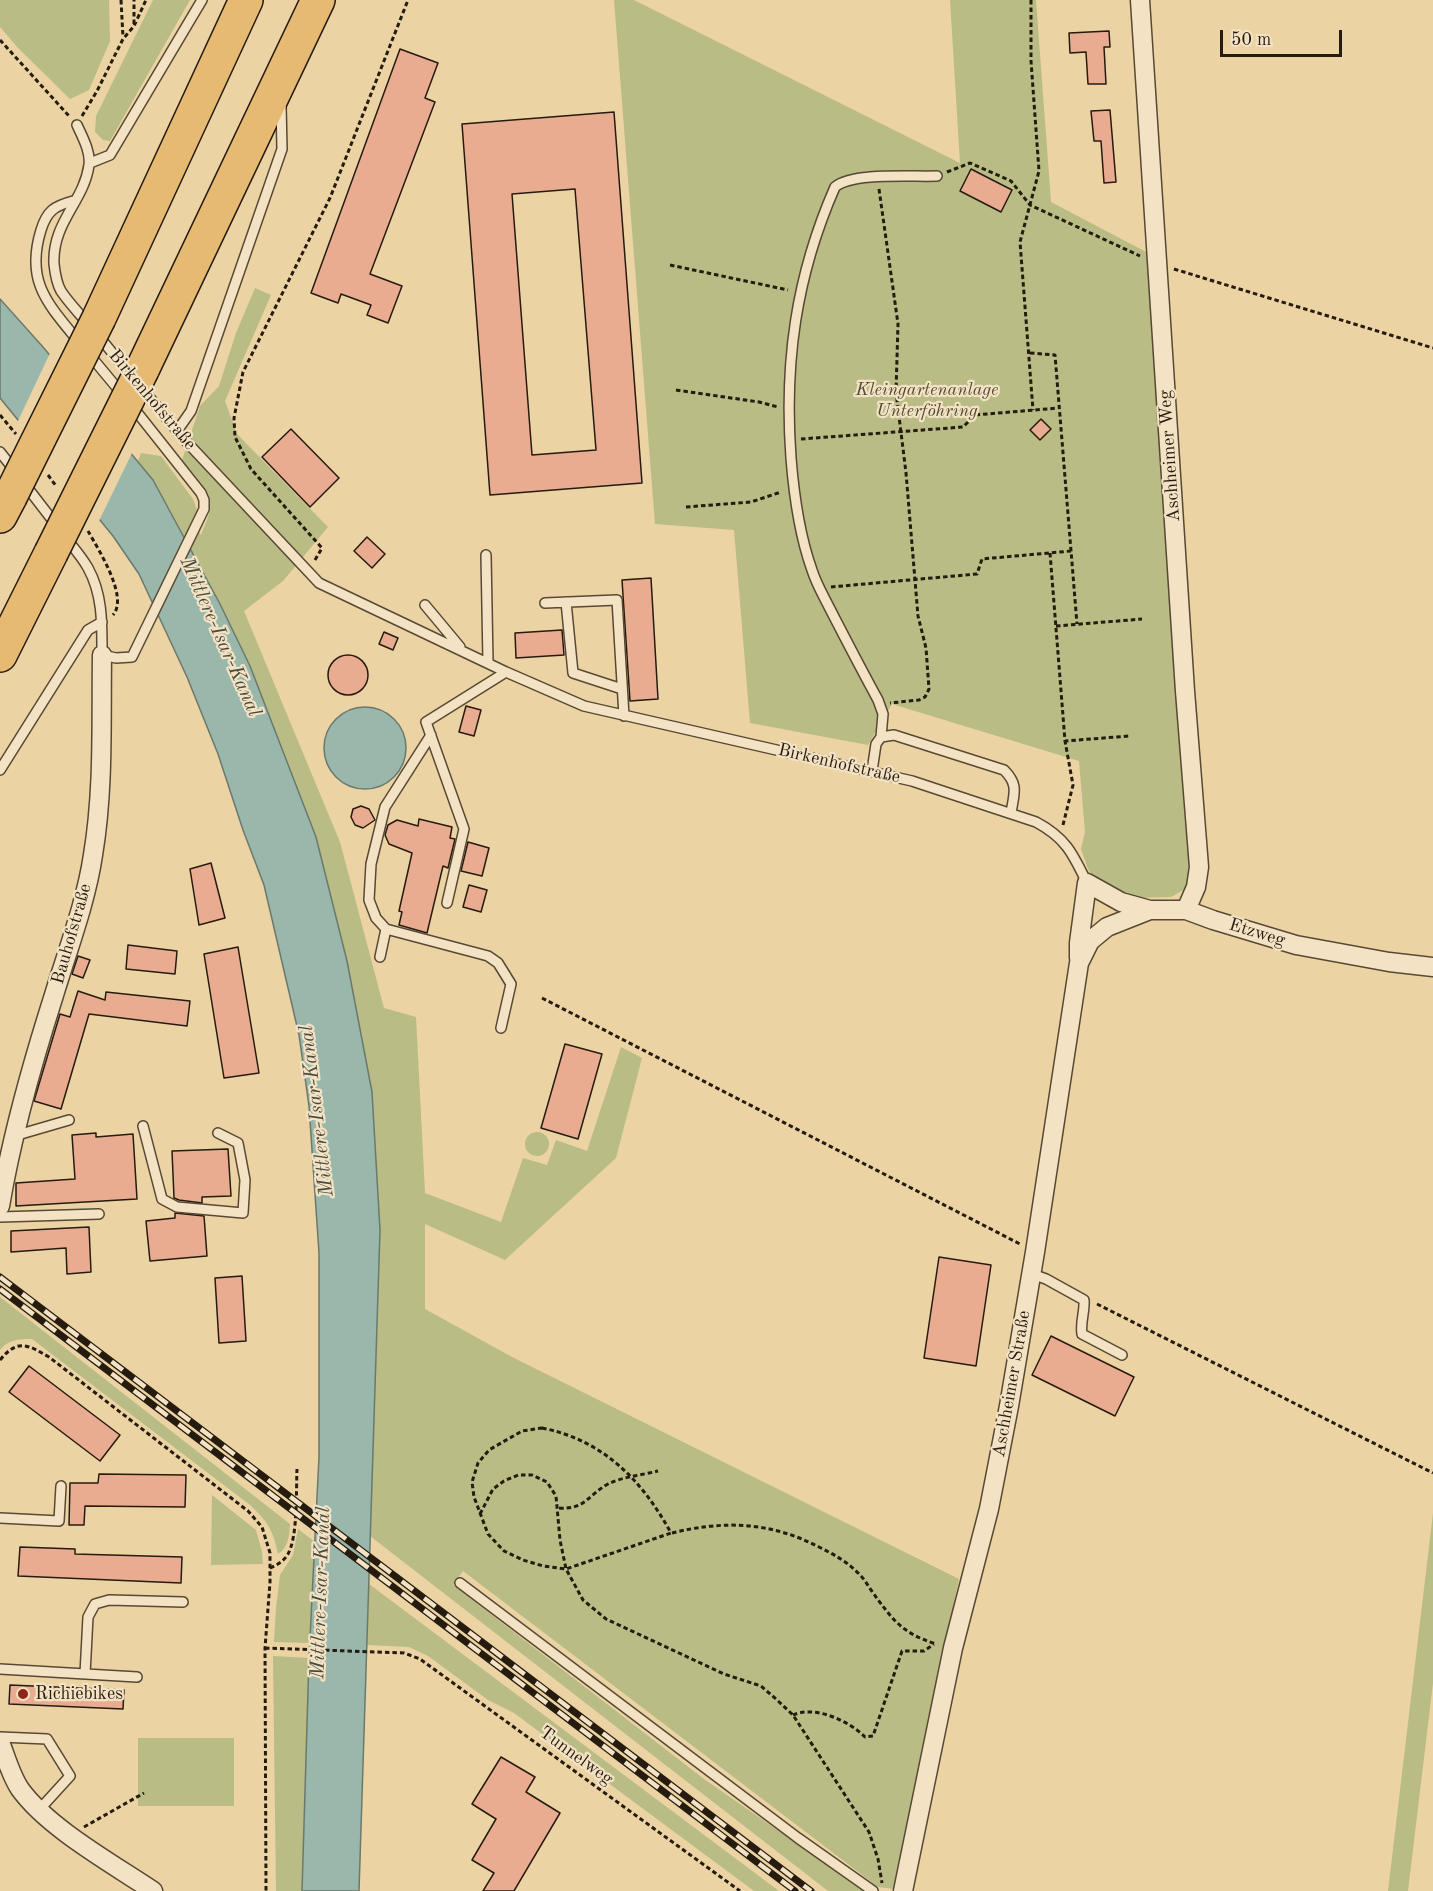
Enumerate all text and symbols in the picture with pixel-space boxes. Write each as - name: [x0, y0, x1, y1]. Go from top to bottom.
- scale bar: [1223, 18, 1344, 56]
- text: 50 m: [1231, 31, 1271, 49]
- street label: Birkenhofstraße: [104, 345, 200, 455]
- park label: Kleingartenanlage Unterföhring: [856, 379, 998, 422]
- street label: Aschheimer Weg: [1155, 389, 1185, 523]
- water label: Mittlere-Isar-Kanal: [174, 553, 266, 721]
- street label: Birkenhofstraße: [776, 739, 902, 789]
- street label: Bauhofstraße: [47, 881, 97, 987]
- street label: Etzweg: [1226, 914, 1288, 952]
- water label: Mittlere-Isar-Kanal: [295, 1024, 339, 1198]
- street label: Aschheimer Straße: [988, 1309, 1036, 1459]
- water label: Mittlere-Isar-Kanal: [306, 1506, 336, 1680]
- place label: Richiebikes: [35, 1683, 123, 1705]
- marker: Richiebikes: [16, 1687, 30, 1701]
- street label: Tunnelweg: [535, 1722, 617, 1790]

